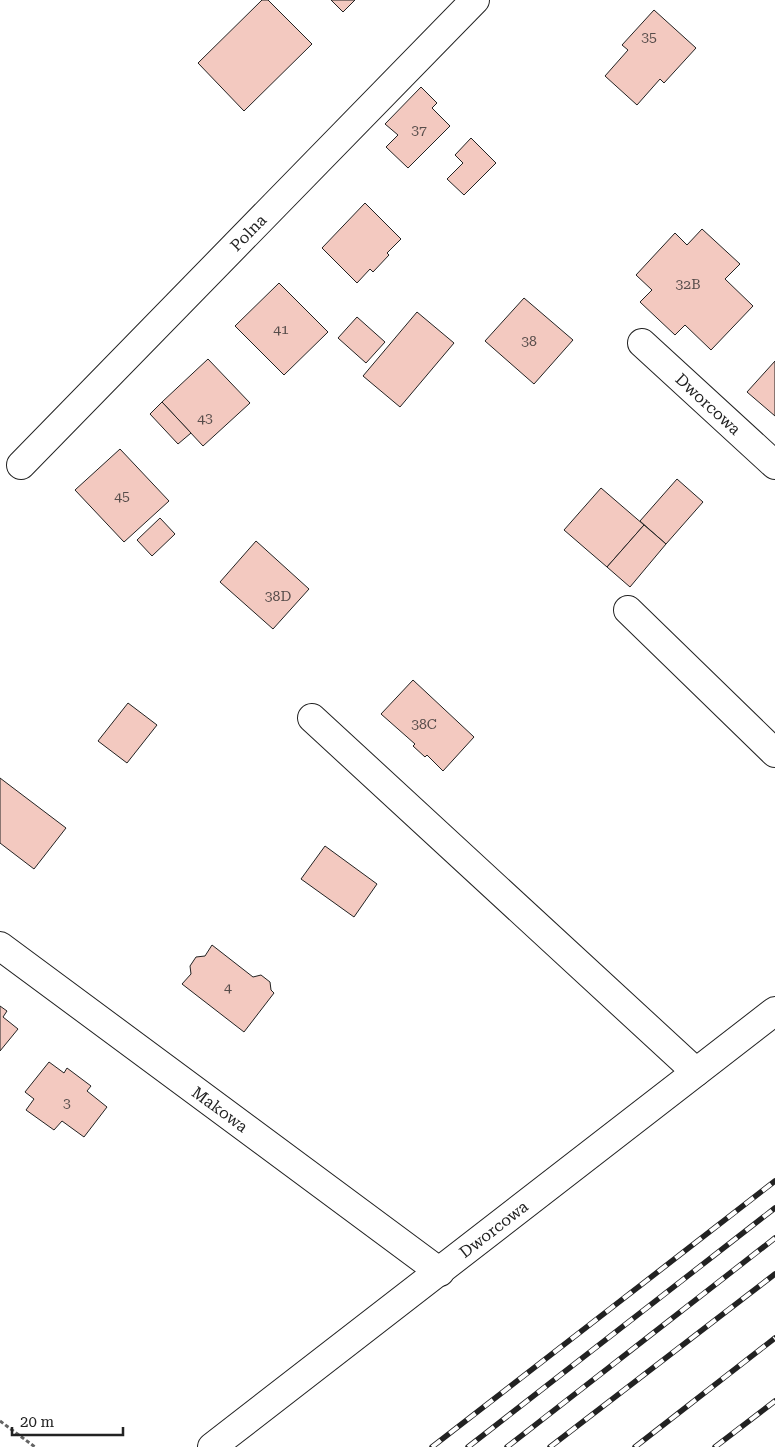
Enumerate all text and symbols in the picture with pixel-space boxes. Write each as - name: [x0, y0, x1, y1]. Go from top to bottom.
- house number: 35: [641, 29, 657, 45]
- house number: 37: [411, 122, 427, 138]
- street label: Polna: [226, 210, 270, 255]
- house number: 32B: [675, 276, 701, 292]
- house number: 41: [273, 321, 289, 337]
- house number: 38: [521, 333, 537, 349]
- street label: Dworcowa: [672, 369, 745, 439]
- house number: 43: [197, 410, 213, 426]
- house number: 45: [114, 488, 130, 504]
- house number: 38D: [265, 588, 291, 604]
- house number: 38C: [411, 716, 437, 732]
- house number: 4: [224, 979, 232, 995]
- street label: Makowa: [189, 1082, 252, 1136]
- house number: 3: [63, 1095, 71, 1111]
- street label: Dworcowa: [455, 1196, 532, 1262]
- scale bar: [12, 1404, 124, 1436]
- text: 20 m: [20, 1413, 55, 1431]

